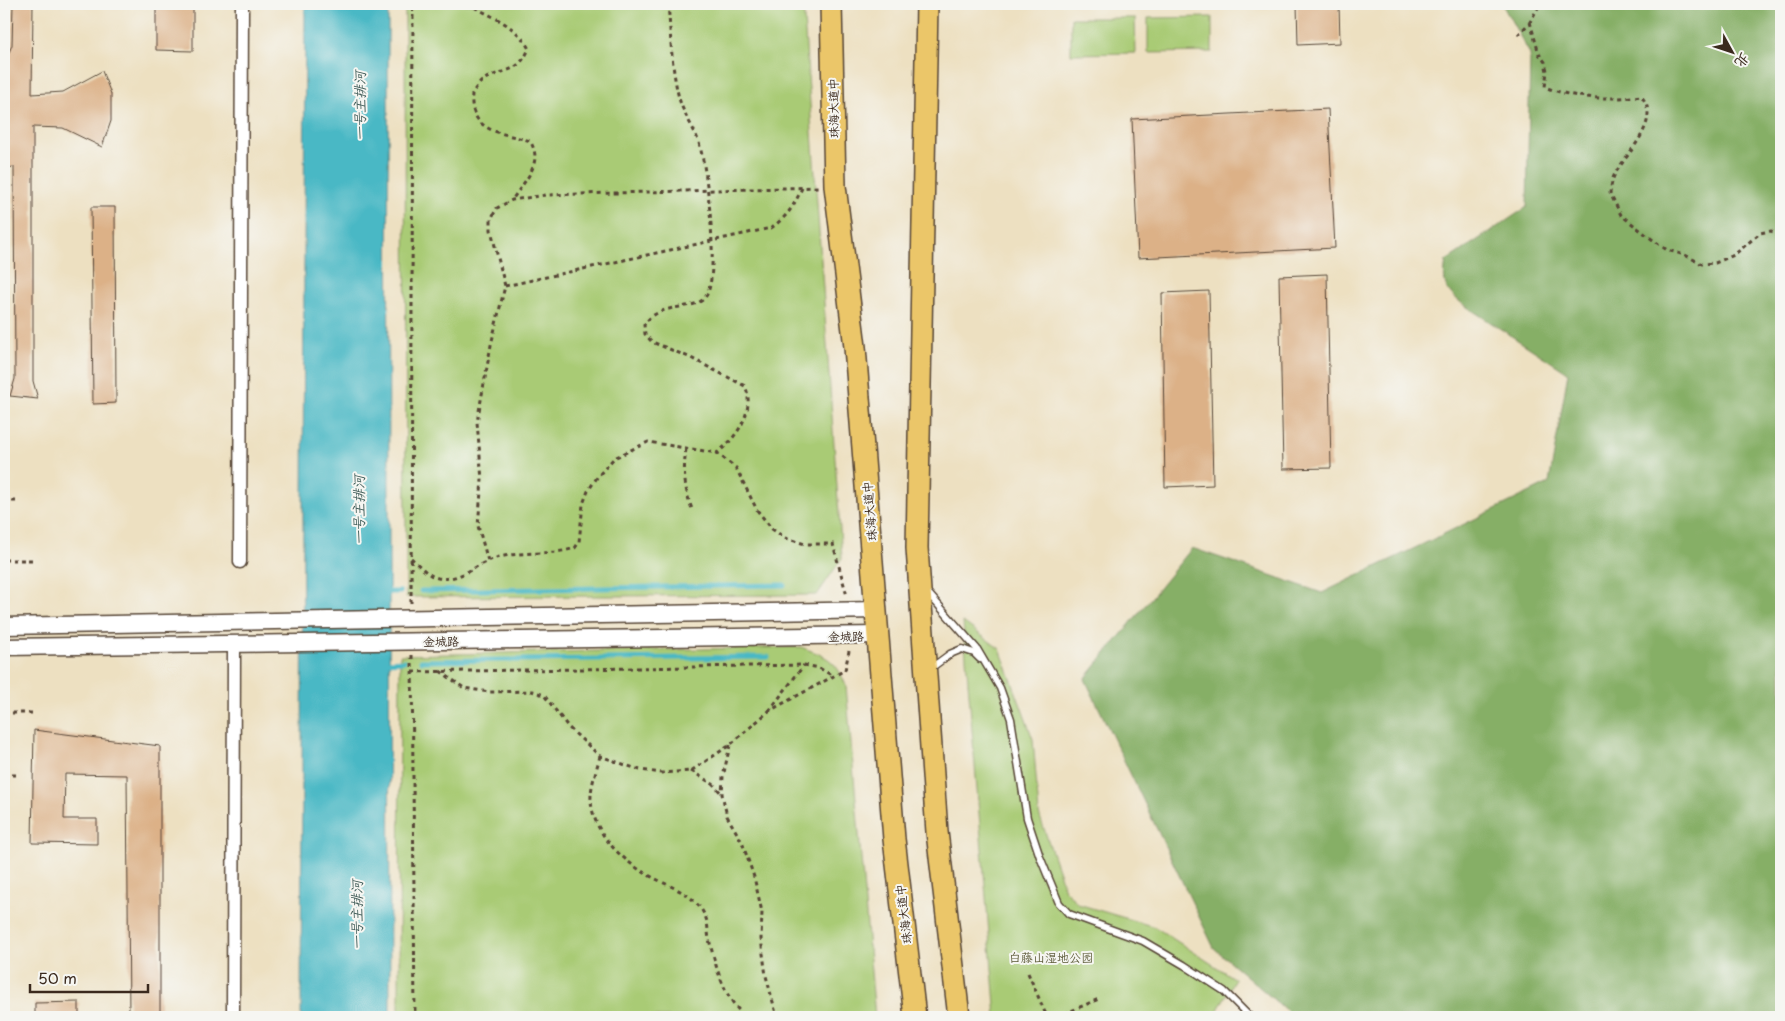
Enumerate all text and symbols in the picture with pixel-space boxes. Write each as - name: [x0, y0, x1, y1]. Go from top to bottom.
- north arrow: [1708, 28, 1758, 78]
- text: 北: [1730, 49, 1755, 73]
- water label: 一号主排河: [349, 69, 370, 141]
- street label: 珠海大道中: [823, 78, 843, 138]
- water label: 一号主排河: [348, 473, 369, 545]
- street label: 珠海大道中: [857, 480, 881, 542]
- street label: 金城路: [828, 627, 864, 645]
- street label: 金城路: [423, 632, 459, 650]
- water label: 一号主排河: [346, 878, 367, 950]
- street label: 珠海大道中: [890, 883, 916, 945]
- park label: 白藤山湿地公园: [1009, 948, 1093, 966]
- scale bar: [30, 961, 148, 993]
- text: 50 m: [38, 966, 77, 989]

